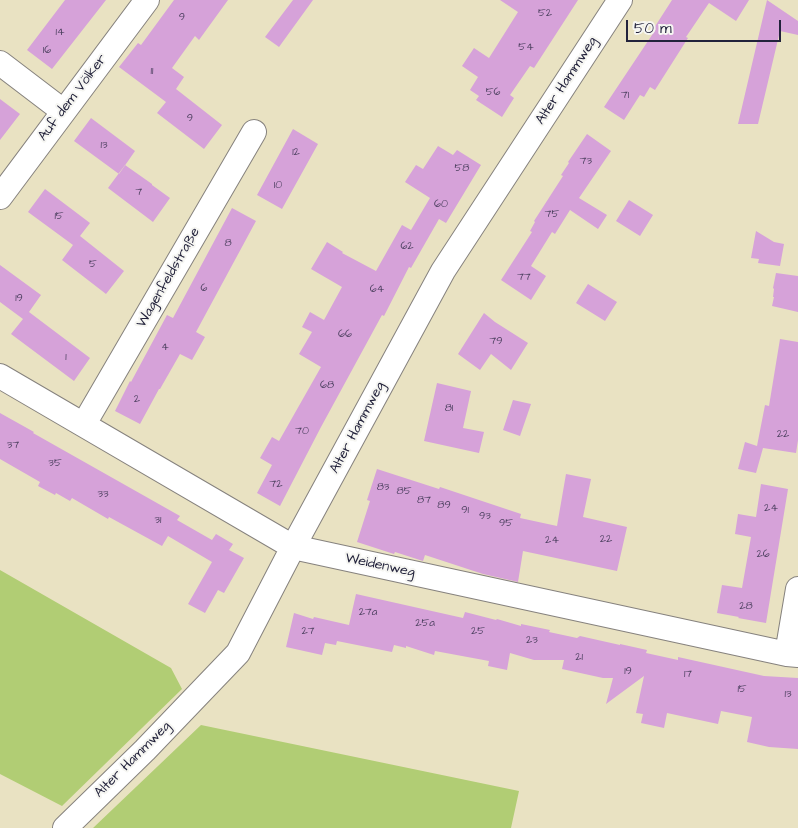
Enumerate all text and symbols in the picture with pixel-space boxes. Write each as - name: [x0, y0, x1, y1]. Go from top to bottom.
- house number: 52: [538, 7, 552, 21]
- scale bar: [628, 10, 783, 42]
- house number: 9: [179, 11, 185, 25]
- text: 50 m: [634, 18, 672, 39]
- house number: 14: [56, 26, 64, 40]
- street label: Alter Hammweg: [532, 34, 602, 128]
- house number: 54: [518, 41, 534, 55]
- house number: 16: [43, 44, 51, 58]
- street label: Auf dem Völker: [35, 51, 111, 145]
- house number: 11: [151, 65, 153, 79]
- house number: 56: [486, 86, 500, 100]
- house number: 71: [621, 89, 629, 103]
- house number: 9: [187, 112, 193, 126]
- house number: 13: [100, 139, 108, 153]
- house number: 12: [292, 146, 300, 160]
- house number: 73: [580, 155, 592, 169]
- house number: 58: [455, 162, 469, 176]
- house number: 10: [274, 179, 282, 193]
- house number: 7: [136, 186, 142, 200]
- house number: 60: [434, 198, 448, 212]
- house number: 75: [545, 208, 559, 222]
- house number: 15: [54, 210, 64, 224]
- street label: Wagenfeldstraße: [134, 225, 204, 331]
- house number: 8: [224, 237, 232, 251]
- house number: 62: [400, 240, 414, 254]
- house number: 5: [89, 258, 97, 272]
- house number: 77: [517, 271, 531, 285]
- house number: 6: [201, 282, 207, 296]
- house number: 64: [370, 283, 384, 297]
- house number: 19: [15, 292, 23, 306]
- house number: 66: [338, 328, 352, 342]
- house number: 79: [489, 335, 503, 349]
- house number: 4: [161, 341, 169, 355]
- house number: 1: [65, 351, 67, 365]
- house number: 68: [320, 379, 334, 393]
- street label: Alter Hammweg: [327, 379, 389, 477]
- house number: 2: [134, 393, 140, 407]
- house number: 81: [445, 402, 453, 416]
- house number: 70: [295, 425, 309, 439]
- house number: 22: [777, 428, 789, 442]
- house number: 37: [7, 439, 19, 453]
- house number: 35: [48, 457, 62, 471]
- house number: 72: [269, 478, 283, 492]
- house number: 83: [377, 481, 389, 495]
- house number: 85: [397, 485, 411, 499]
- house number: 33: [97, 488, 109, 502]
- house number: 87: [417, 494, 431, 508]
- house number: 89: [437, 499, 451, 513]
- house number: 24: [764, 502, 778, 516]
- house number: 91: [461, 504, 469, 518]
- house number: 93: [479, 510, 491, 524]
- house number: 31: [154, 514, 162, 528]
- house number: 95: [499, 517, 513, 531]
- house number: 22: [600, 533, 612, 547]
- house number: 24: [545, 534, 559, 548]
- house number: 26: [756, 548, 770, 562]
- street label: Weidenweg: [344, 550, 416, 582]
- house number: 28: [739, 600, 753, 614]
- house number: 27a: [359, 606, 377, 620]
- house number: 25a: [415, 617, 435, 631]
- house number: 27: [301, 625, 315, 639]
- house number: 25: [471, 625, 485, 639]
- house number: 23: [526, 634, 538, 648]
- house number: 21: [575, 651, 583, 665]
- house number: 19: [624, 665, 632, 679]
- house number: 17: [684, 668, 692, 682]
- house number: 15: [737, 683, 747, 697]
- house number: 13: [784, 688, 792, 702]
- street label: Alter Hammweg: [91, 718, 175, 802]

